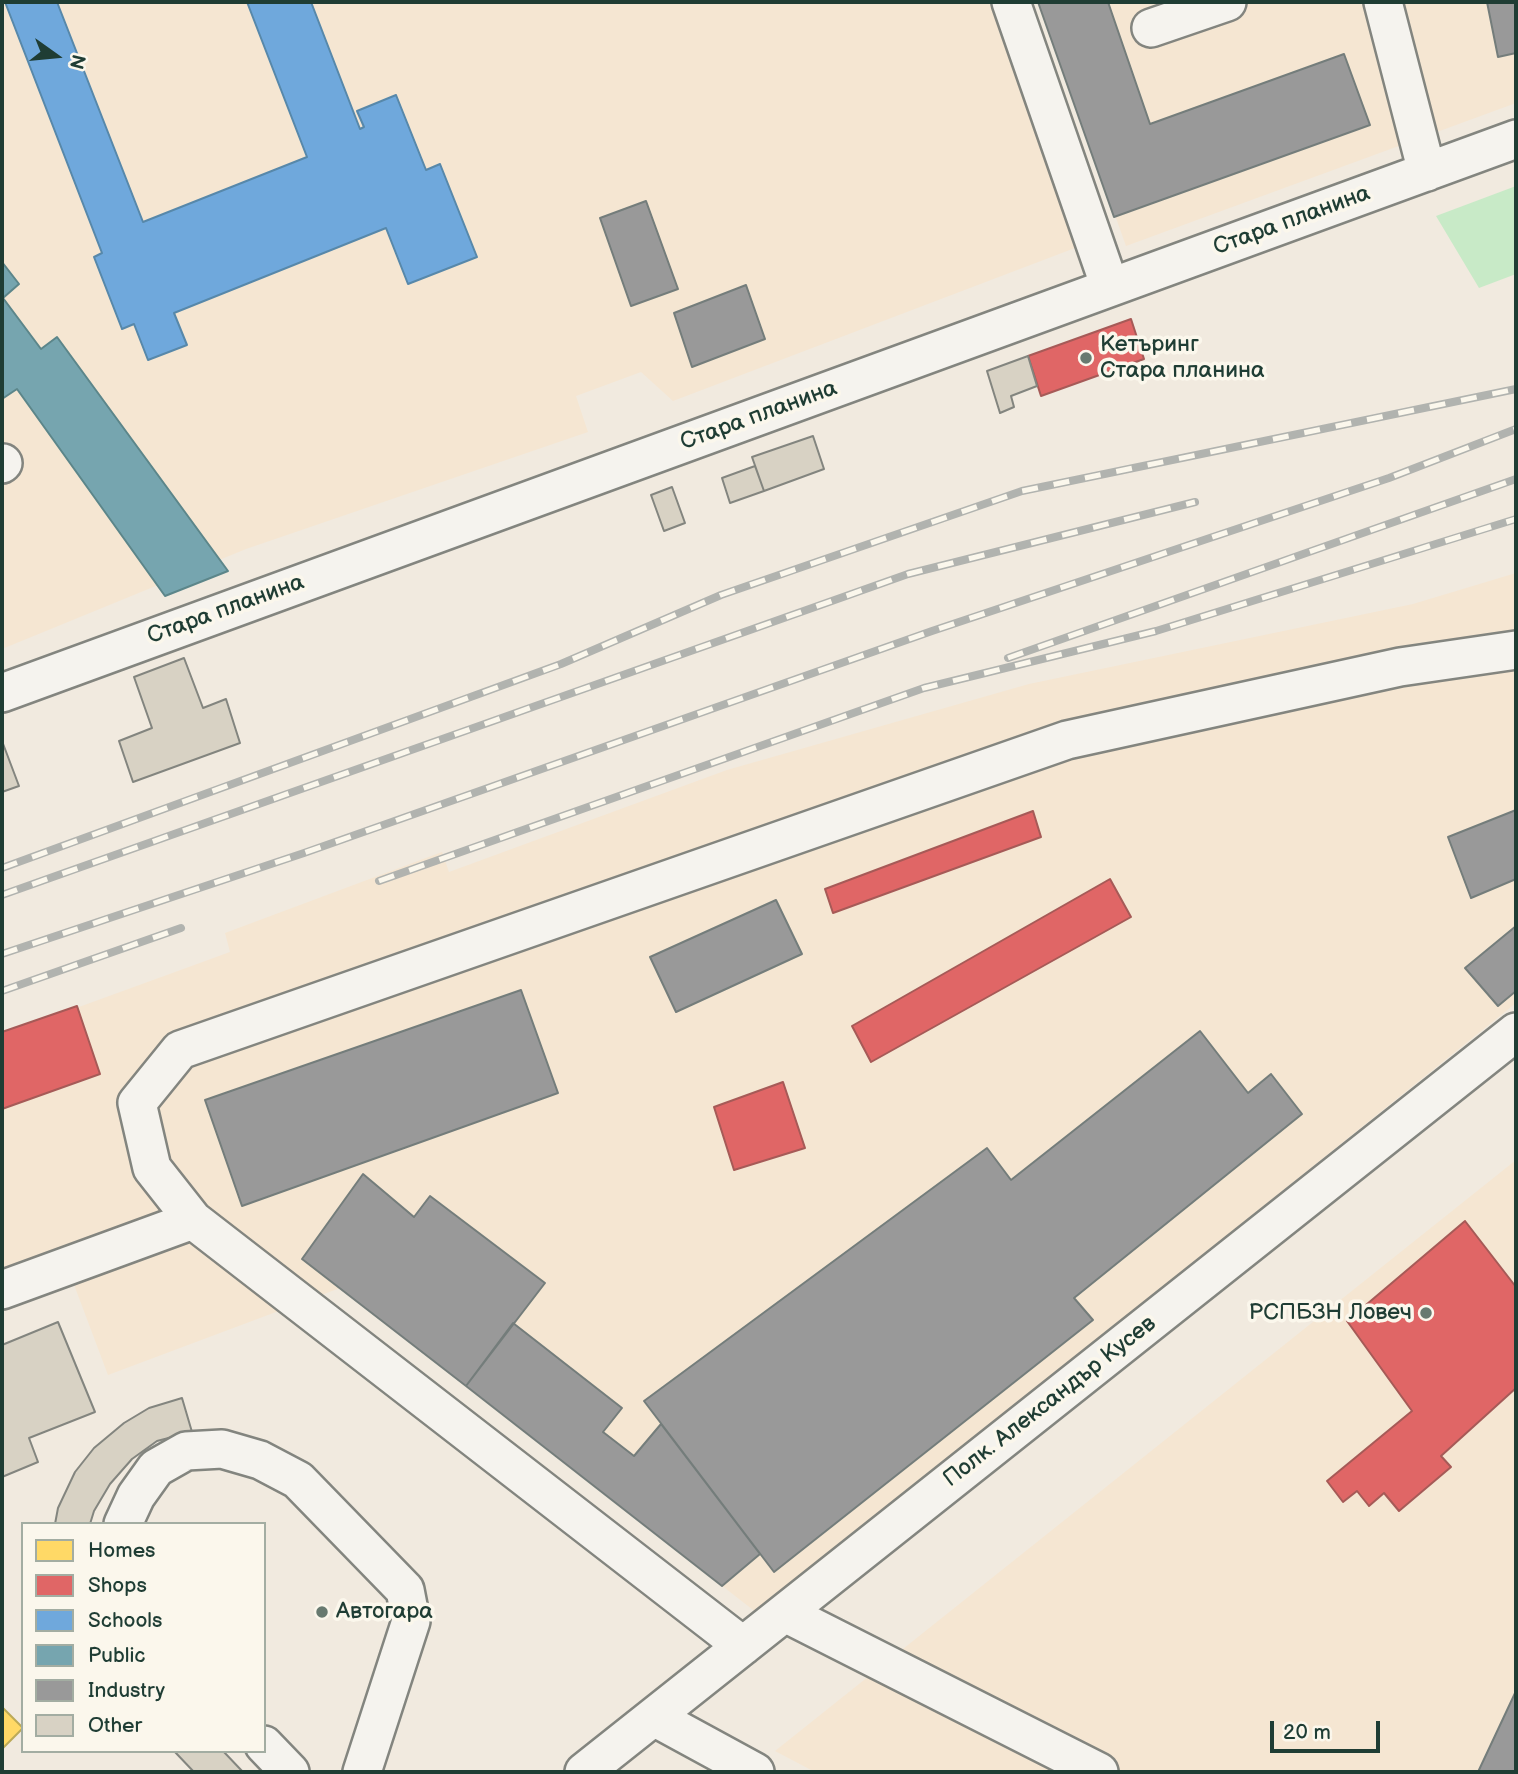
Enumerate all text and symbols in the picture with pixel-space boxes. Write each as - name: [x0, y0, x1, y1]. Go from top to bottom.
- north arrow: [21, 21, 91, 91]
- text: N: [64, 52, 90, 71]
- street label: Стара планина: [1210, 180, 1374, 262]
- place label: Кетъринг Стара планина: [1100, 331, 1265, 385]
- marker: Кетъринг Стара планина: [1078, 350, 1094, 366]
- street label: Стара планина: [677, 375, 841, 457]
- street label: Стара планина: [144, 569, 308, 651]
- place label: РСПБЗН Ловеч: [1249, 1299, 1412, 1327]
- marker: РСПБЗН Ловеч: [1418, 1305, 1434, 1321]
- street label: Полк. Александър Кусев: [938, 1310, 1162, 1494]
- legend: [21, 1522, 266, 1753]
- text: Homes: [88, 1538, 156, 1563]
- text: Shops: [88, 1573, 147, 1598]
- place label: Автогара: [336, 1598, 433, 1626]
- marker: Автогара: [314, 1604, 330, 1620]
- text: Schools: [88, 1608, 162, 1633]
- text: Public: [88, 1643, 146, 1668]
- text: Industry: [88, 1678, 165, 1703]
- scale bar: [1273, 1708, 1383, 1752]
- text: Other: [88, 1713, 142, 1738]
- text: 20 m: [1283, 1720, 1331, 1745]

